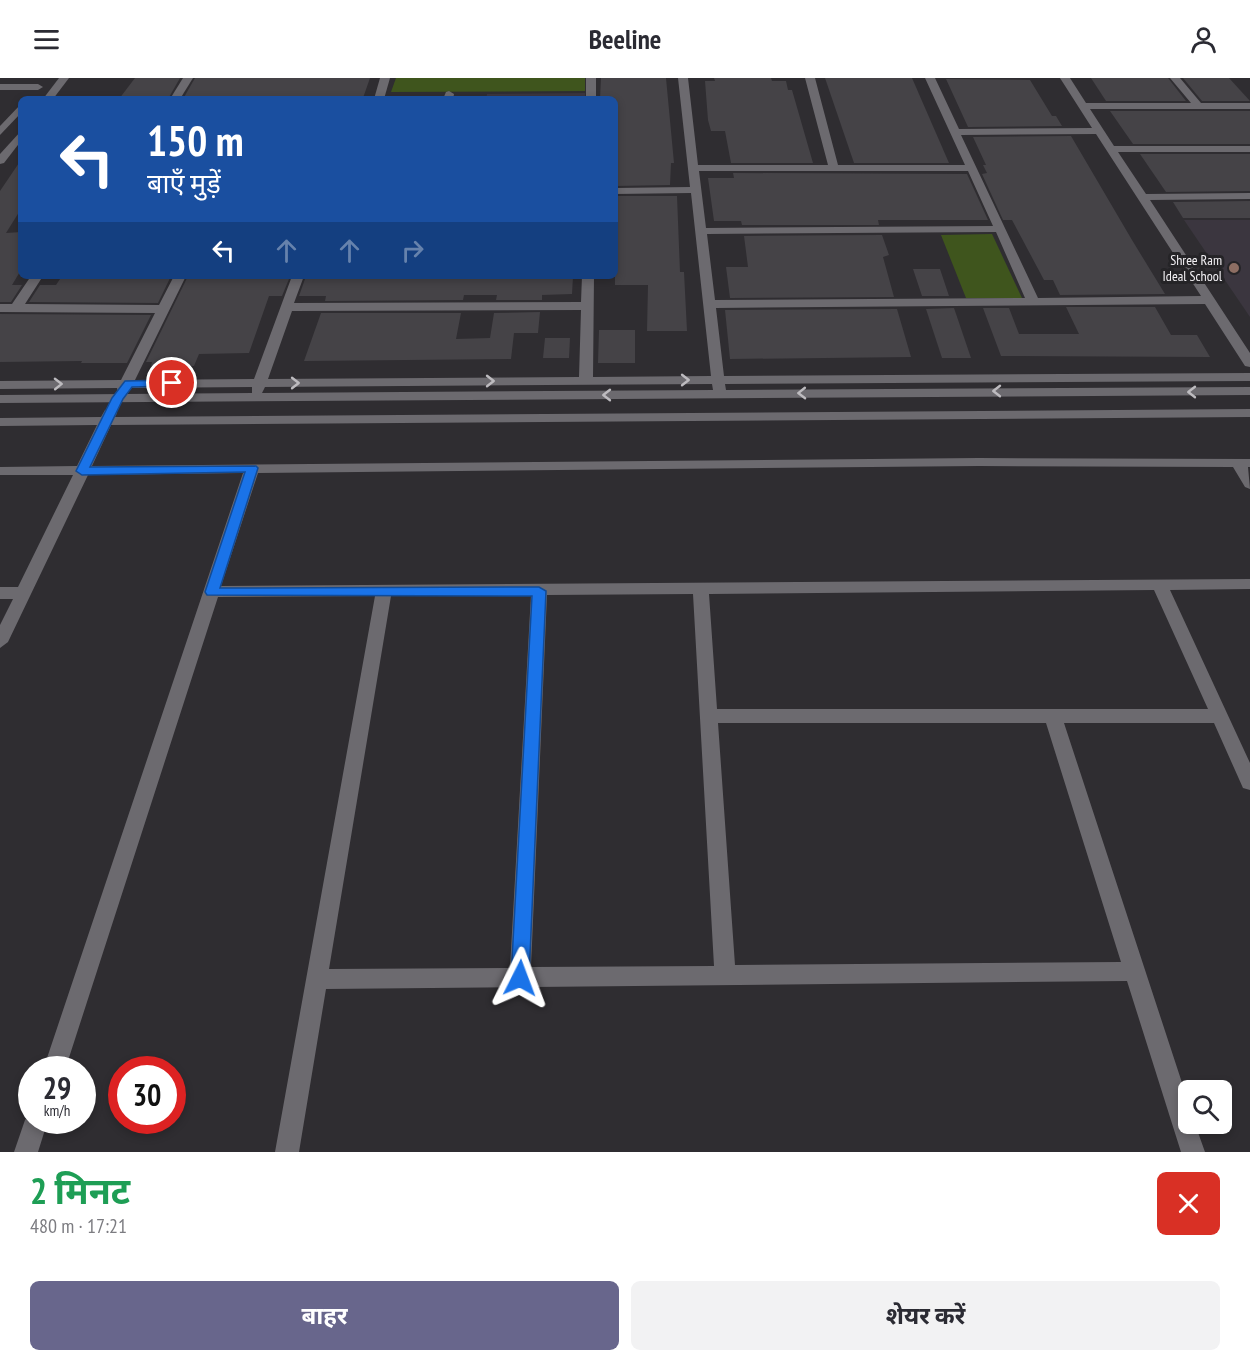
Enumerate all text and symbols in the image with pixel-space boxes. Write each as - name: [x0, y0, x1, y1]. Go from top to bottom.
- text: Beeline: [589, 22, 661, 56]
- icon: menu: [30, 23, 63, 56]
- icon: person: [1187, 23, 1220, 56]
- text: 150 m: [147, 113, 244, 168]
- icon: left: [48, 120, 126, 198]
- text: बाएँ मुड़ें: [147, 166, 221, 200]
- icon: left: [207, 234, 240, 267]
- icon: ahead: [270, 234, 303, 267]
- icon: ahead: [333, 234, 366, 267]
- icon: right: [396, 234, 429, 267]
- place label: Shree Ram Ideal School: [1163, 251, 1223, 285]
- marker: Shree Ram Ideal School: [1227, 261, 1241, 275]
- pin: [146, 357, 197, 408]
- icon: arrive: [155, 366, 188, 399]
- one-way arrow: [681, 374, 690, 386]
- one-way arrow: [486, 375, 495, 388]
- one-way arrow: [291, 377, 300, 389]
- one-way arrow: [54, 378, 63, 391]
- one-way arrow: [992, 385, 1001, 397]
- one-way arrow: [1187, 386, 1196, 398]
- one-way arrow: [797, 387, 806, 399]
- one-way arrow: [602, 389, 611, 401]
- position arrow: [488, 946, 552, 1010]
- speed limit sign: 30: [108, 1056, 186, 1134]
- text: 29: [43, 1068, 71, 1107]
- map controls: [1178, 1080, 1232, 1134]
- button: search: [1178, 1080, 1232, 1134]
- text: km/h: [44, 1101, 70, 1120]
- text: 2 मिनट: [30, 1167, 130, 1214]
- button: close: [1157, 1172, 1220, 1235]
- text: 480 m · 17:21: [30, 1213, 127, 1239]
- button: बाहर: [30, 1281, 619, 1350]
- button: शेयर करें: [631, 1281, 1220, 1350]

